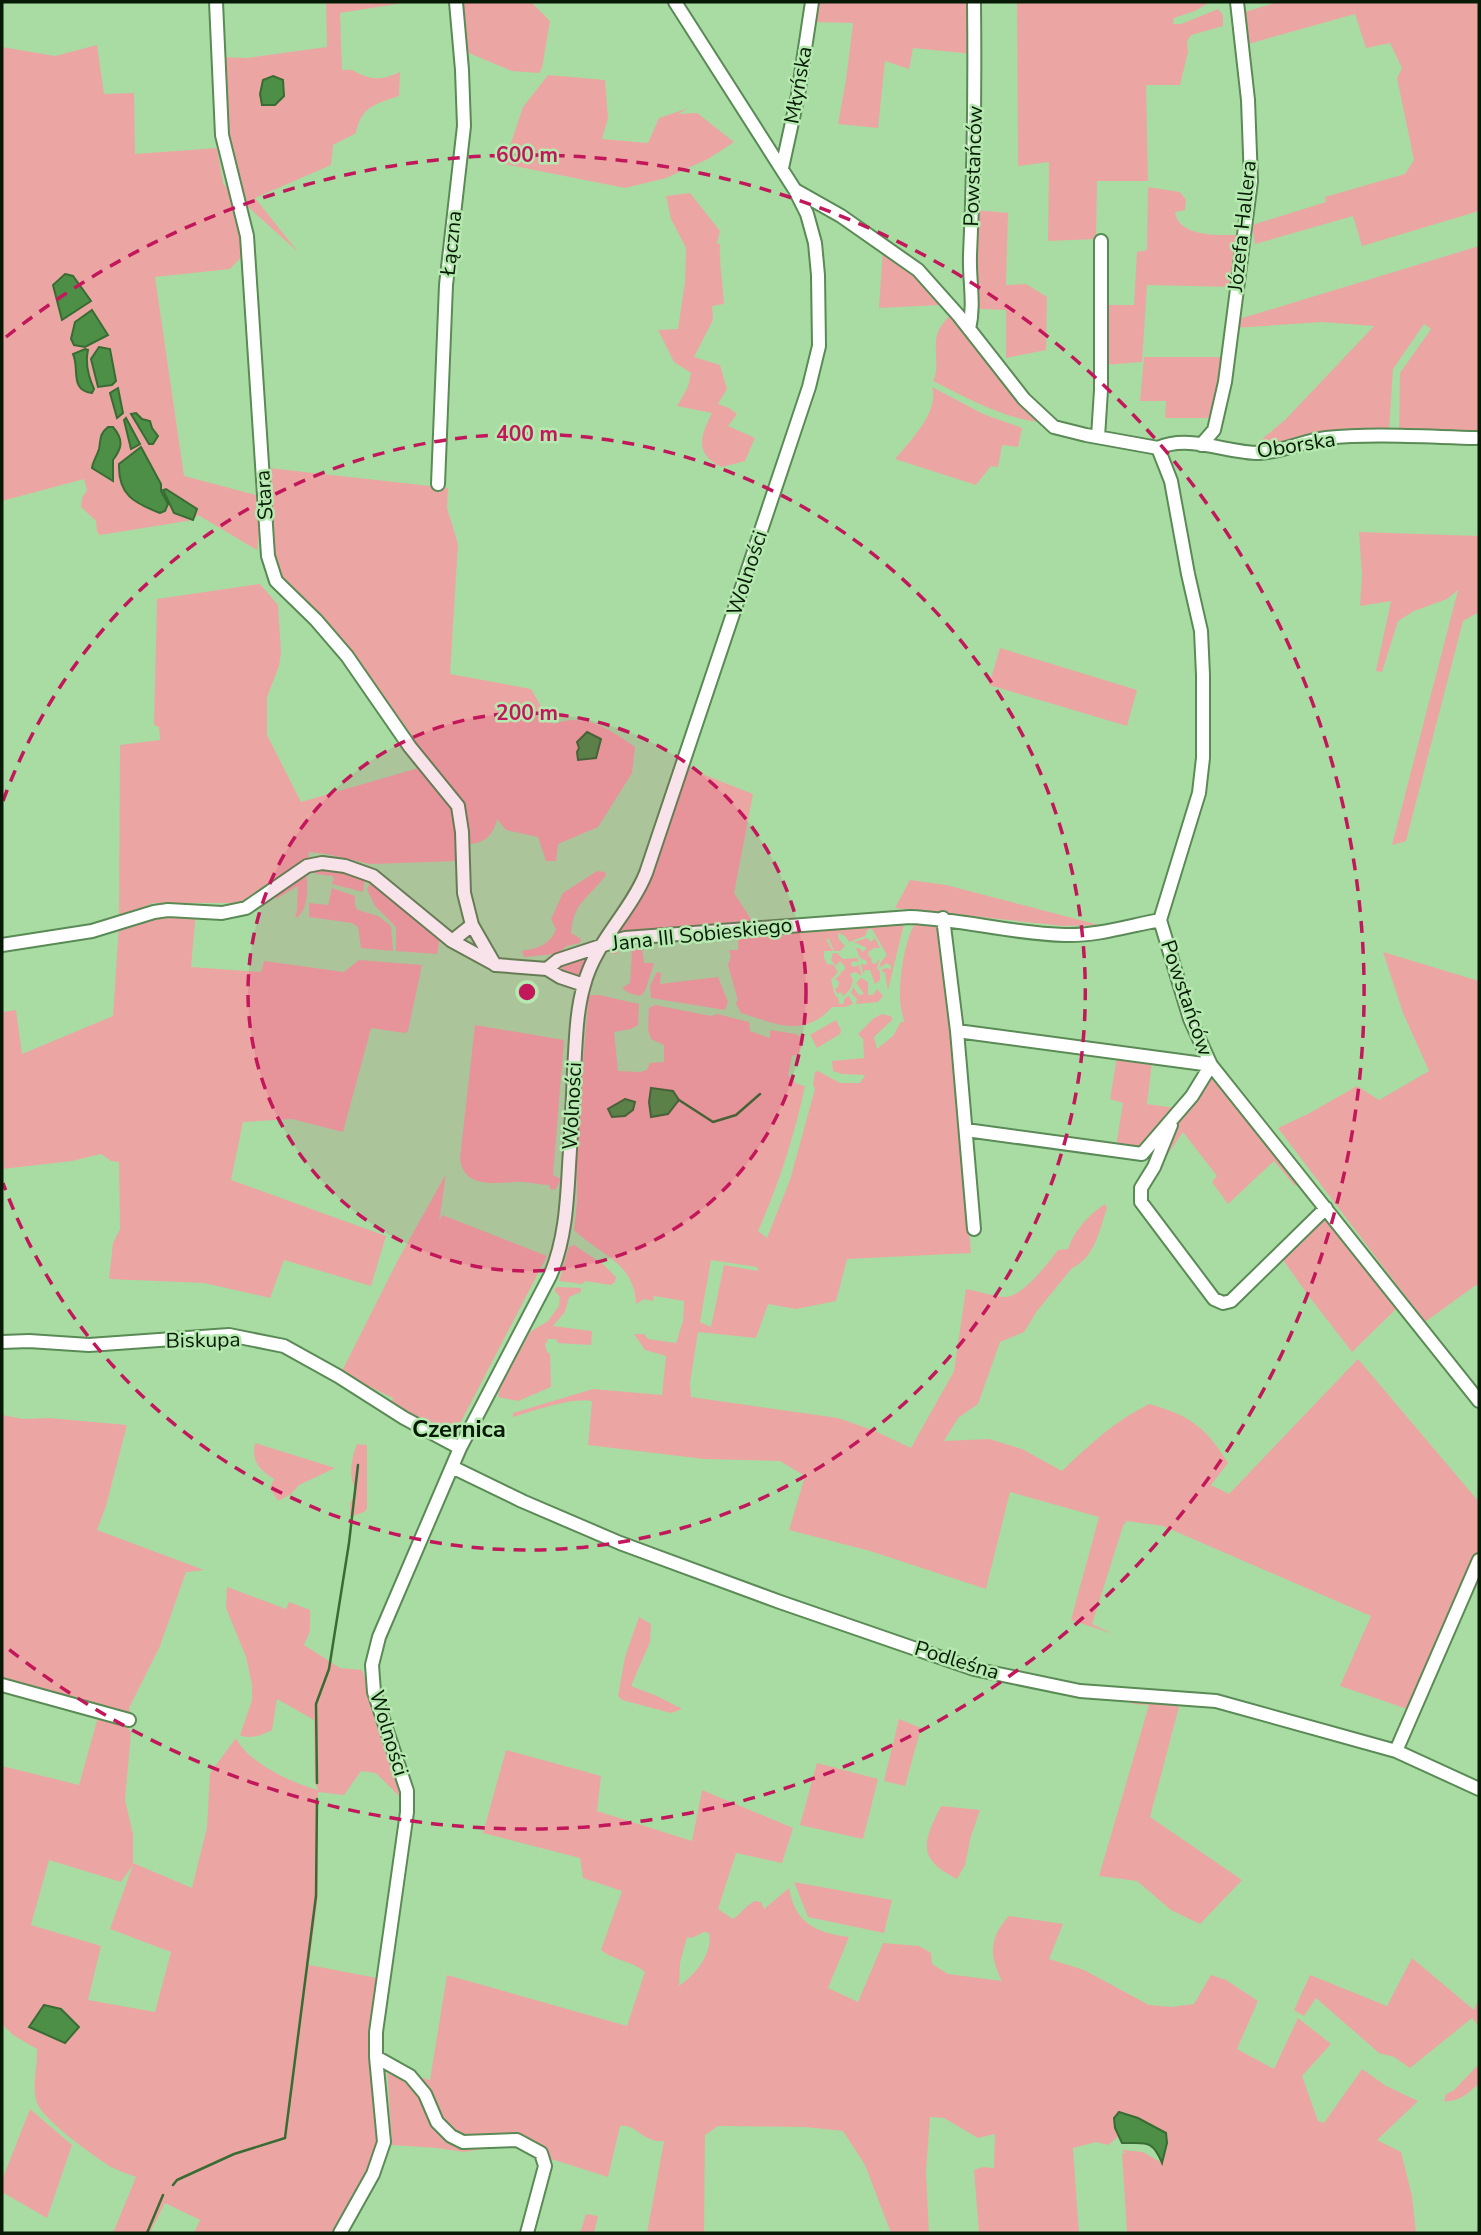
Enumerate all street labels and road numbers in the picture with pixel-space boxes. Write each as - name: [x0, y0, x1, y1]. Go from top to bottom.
- street label: Młyńska: [777, 44, 819, 126]
- street label: Powstańców: [957, 105, 989, 227]
- street label: Józefa Hallera: [1221, 159, 1263, 294]
- street label: Łączna: [434, 209, 468, 278]
- street label: Oborska: [1255, 425, 1337, 465]
- street label: Stara: [248, 469, 280, 521]
- street label: Wolności: [720, 527, 774, 619]
- street label: Jana III Sobieskiego: [609, 911, 794, 958]
- street label: Powstańców: [1154, 936, 1220, 1060]
- street label: Wolności: [556, 1061, 588, 1151]
- street label: Biskupa: [165, 1325, 241, 1355]
- street label: Podleśna: [911, 1634, 1003, 1686]
- street label: Wolności: [363, 1687, 415, 1779]

